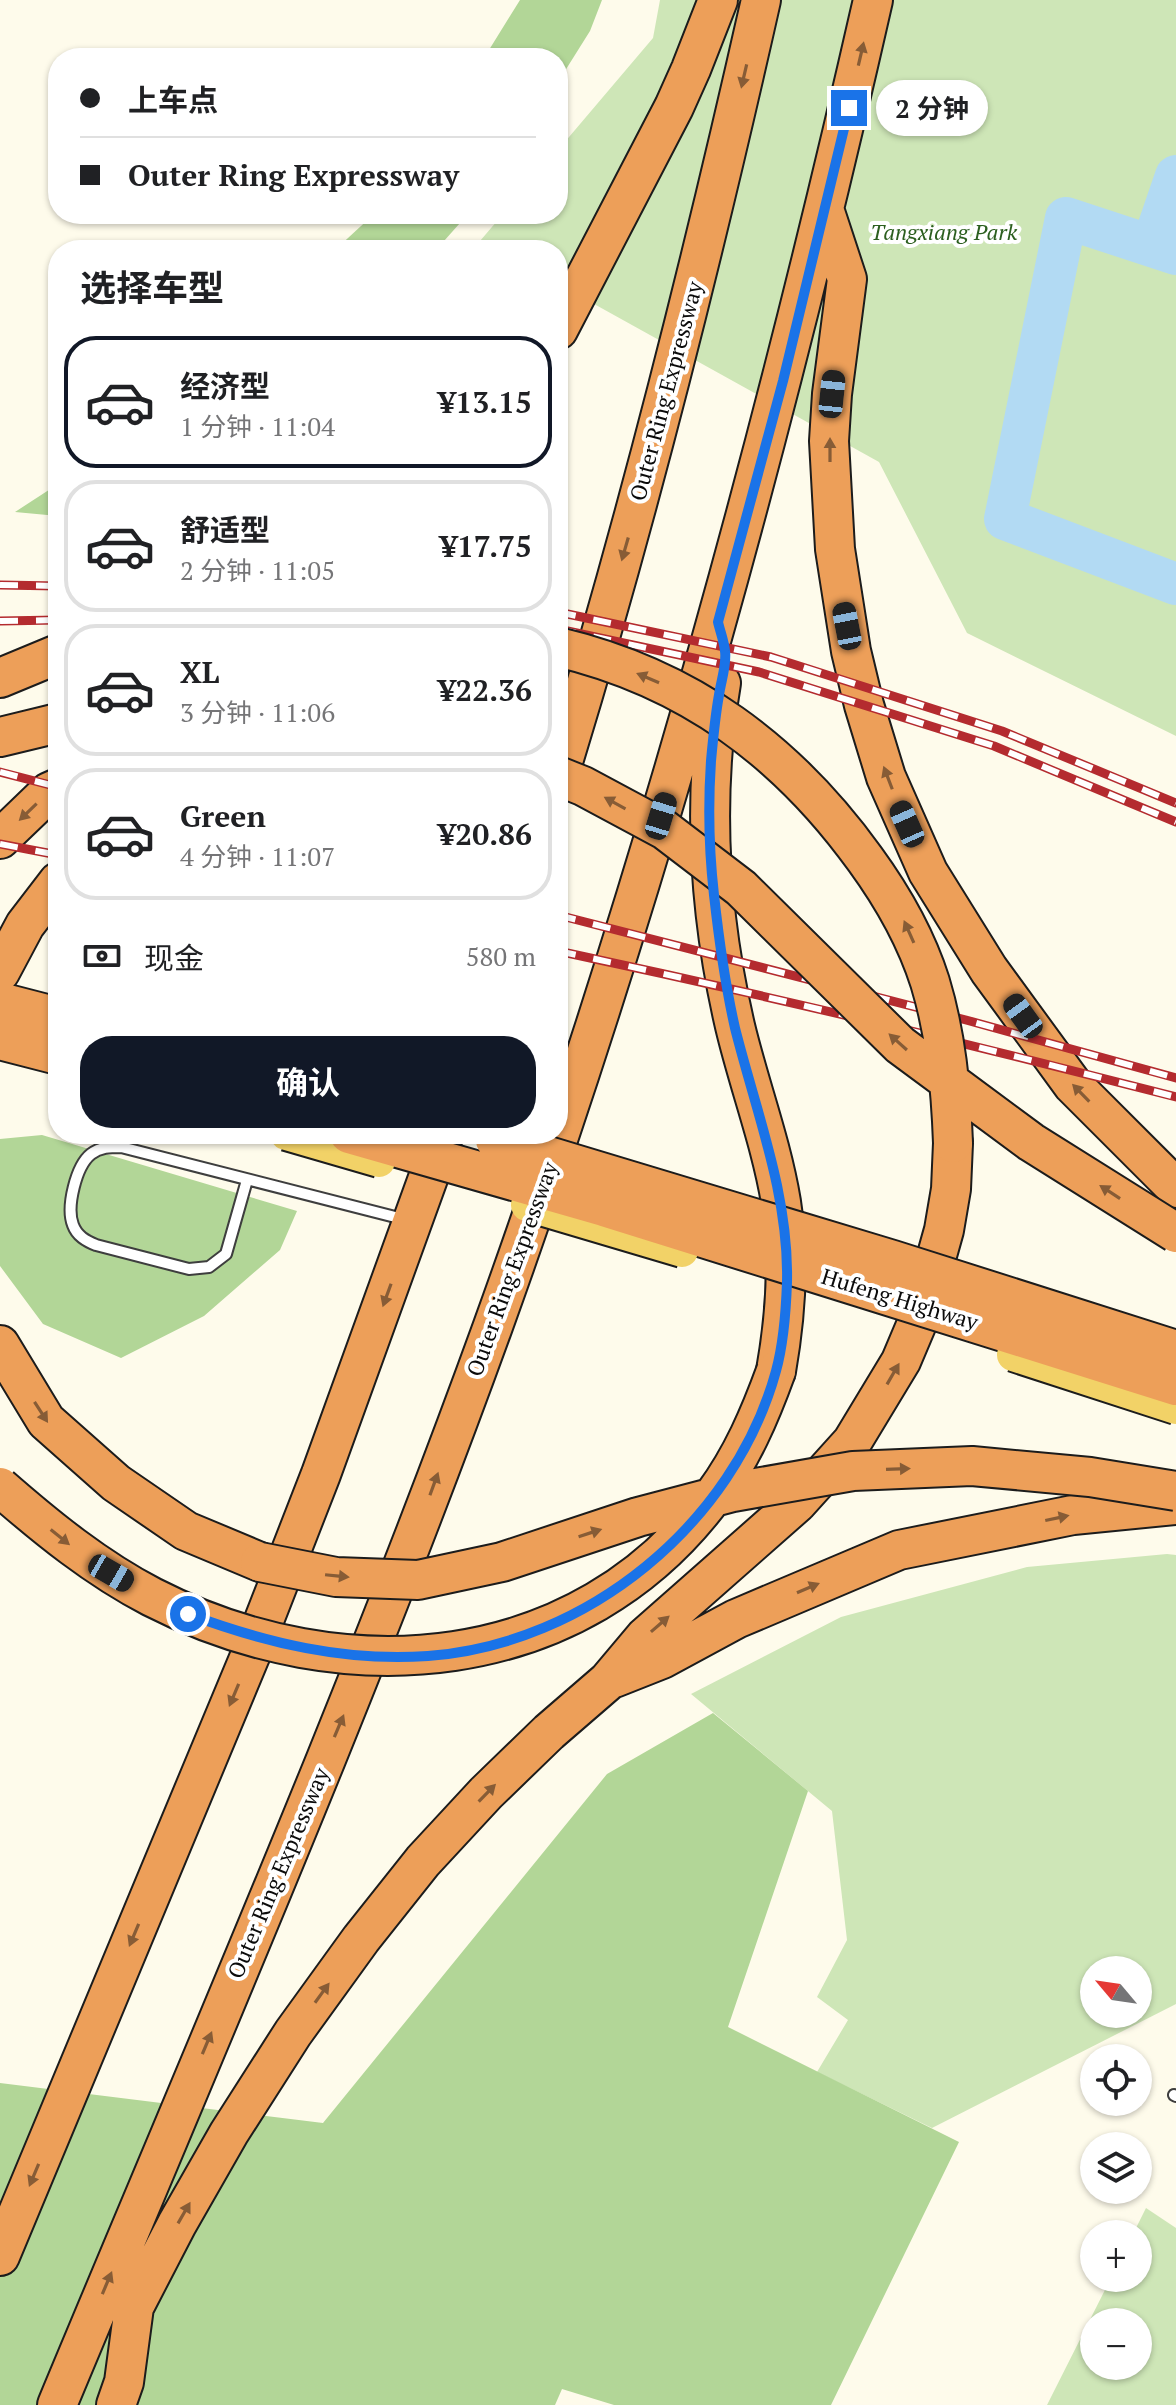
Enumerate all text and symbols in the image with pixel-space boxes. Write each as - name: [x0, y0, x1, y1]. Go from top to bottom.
- one-way arrow: [855, 41, 868, 66]
- one-way arrow: [737, 64, 750, 89]
- text: 上车点: [128, 80, 218, 120]
- callout: 2 分钟: [877, 80, 989, 136]
- route end: [831, 90, 867, 126]
- text: 2 分钟: [895, 91, 969, 125]
- text: Outer Ring Expressway: [128, 155, 459, 195]
- park label: Tangxiang Park: [871, 217, 1018, 246]
- text: 选择车型: [80, 264, 224, 311]
- street label: Outer Ring Expressway: [622, 277, 709, 504]
- icon: car: [84, 366, 156, 438]
- text: 经济型: [180, 366, 270, 406]
- car: [818, 369, 846, 419]
- text: ¥13.15: [438, 382, 532, 422]
- text: 1 分钟 · 11:04: [180, 409, 335, 443]
- one-way arrow: [823, 437, 836, 462]
- icon: car: [84, 510, 156, 582]
- text: 舒适型: [180, 510, 270, 550]
- text: ¥17.75: [440, 526, 532, 566]
- one-way arrow: [618, 537, 631, 561]
- text: 2 分钟 · 11:05: [180, 553, 335, 587]
- car: [831, 600, 863, 652]
- text: XL: [180, 652, 219, 692]
- icon: car: [84, 654, 156, 726]
- text: ¥22.36: [438, 670, 532, 710]
- one-way arrow: [637, 671, 660, 684]
- text: 3 分钟 · 11:06: [180, 695, 335, 729]
- one-way arrow: [881, 766, 894, 790]
- car: [643, 790, 679, 842]
- text: Green: [180, 796, 266, 836]
- one-way arrow: [604, 797, 626, 811]
- car: [886, 797, 928, 851]
- icon: car: [84, 798, 156, 870]
- one-way arrow: [19, 803, 38, 821]
- text: ¥20.86: [438, 814, 532, 854]
- text: 4 分钟 · 11:07: [180, 839, 335, 873]
- one-way arrow: [902, 920, 916, 944]
- icon: cash: [80, 934, 124, 978]
- text: 现金: [144, 938, 204, 978]
- text: 580 m: [466, 939, 536, 973]
- car: [999, 990, 1047, 1042]
- one-way arrow: [888, 1033, 908, 1051]
- button: 确认: [80, 1036, 536, 1128]
- one-way arrow: [1073, 1084, 1091, 1103]
- street label: Outer Ring Expressway: [459, 1157, 564, 1380]
- one-way arrow: [1099, 1186, 1121, 1200]
- street label: Hufeng Highway: [818, 1261, 983, 1336]
- one-way arrow: [380, 1284, 393, 1308]
- one-way arrow: [886, 1363, 900, 1385]
- one-way arrow: [33, 1401, 48, 1422]
- one-way arrow: [886, 1462, 911, 1475]
- one-way arrow: [428, 1472, 441, 1496]
- one-way arrow: [1045, 1511, 1070, 1524]
- one-way arrow: [578, 1526, 602, 1539]
- one-way arrow: [49, 1529, 70, 1546]
- car: [84, 1551, 138, 1595]
- one-way arrow: [325, 1570, 350, 1583]
- one-way arrow: [796, 1582, 820, 1595]
- route start: [170, 1596, 206, 1632]
- one-way arrow: [651, 1615, 670, 1633]
- one-way arrow: [227, 1683, 240, 1707]
- one-way arrow: [333, 1714, 346, 1738]
- street label: Outer Ring Expressway: [220, 1762, 335, 1983]
- one-way arrow: [477, 1784, 496, 1803]
- one-way arrow: [127, 1923, 140, 1947]
- north arrow: [1080, 1956, 1152, 2028]
- map controls: [1080, 1956, 1152, 2380]
- one-way arrow: [314, 1982, 329, 2003]
- one-way arrow: [201, 2031, 214, 2055]
- button: locate: [1080, 2044, 1152, 2116]
- button: layers: [1080, 2132, 1152, 2204]
- one-way arrow: [27, 2163, 40, 2187]
- one-way arrow: [177, 2202, 191, 2224]
- button: +: [1080, 2220, 1152, 2292]
- one-way arrow: [101, 2271, 114, 2295]
- button: −: [1080, 2308, 1152, 2380]

